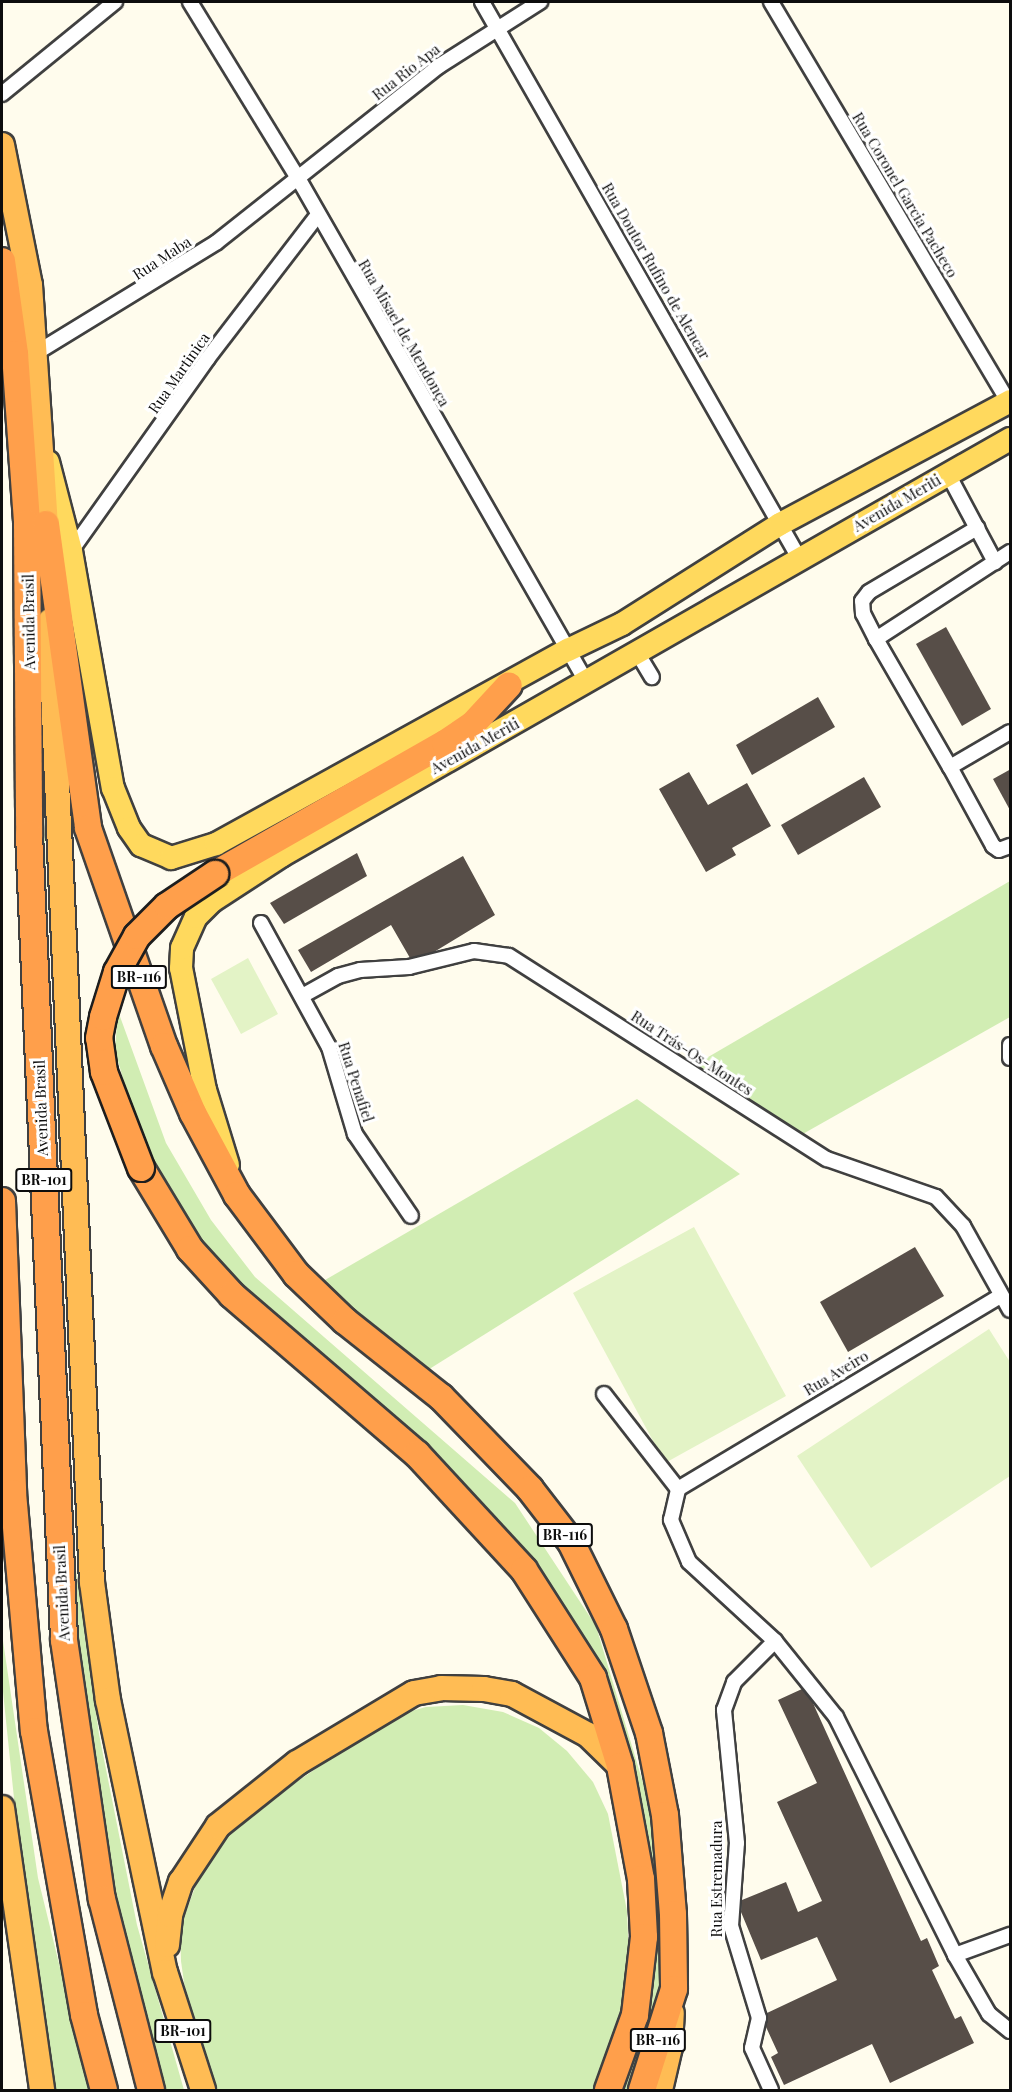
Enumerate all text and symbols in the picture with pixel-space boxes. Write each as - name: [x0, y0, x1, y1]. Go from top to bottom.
- street label: Rua Rio Apa: [368, 40, 444, 104]
- street label: Rua Coronel Garcia Pacheco: [848, 109, 962, 281]
- street label: Rua Doutor Rufino de Alencar: [598, 179, 714, 363]
- street label: Rua Maba: [129, 232, 195, 284]
- street label: Rua Misael de Mendonça: [354, 256, 454, 410]
- street label: Rua Martinica: [145, 329, 213, 417]
- street label: Avenida Meriti: [850, 471, 944, 535]
- street label: Avenida Brasil: [19, 574, 39, 670]
- street label: Avenida Meriti: [427, 714, 523, 778]
- road number: BR-116: [110, 966, 168, 988]
- street label: Rua Trás-Os-Montes: [627, 1007, 757, 1099]
- street label: Rua Penafiel: [335, 1040, 377, 1124]
- street label: Avenida Brasil: [30, 1060, 52, 1156]
- road number: BR-101: [14, 1169, 74, 1191]
- street label: Rua Aveiro: [800, 1347, 872, 1399]
- road number: BR-116: [536, 1524, 594, 1546]
- street label: Avenida Brasil: [50, 1544, 74, 1642]
- street label: Rua Estremadura: [708, 1820, 726, 1938]
- road number: BR-101: [153, 2020, 213, 2042]
- road number: BR-116: [630, 2029, 686, 2051]

